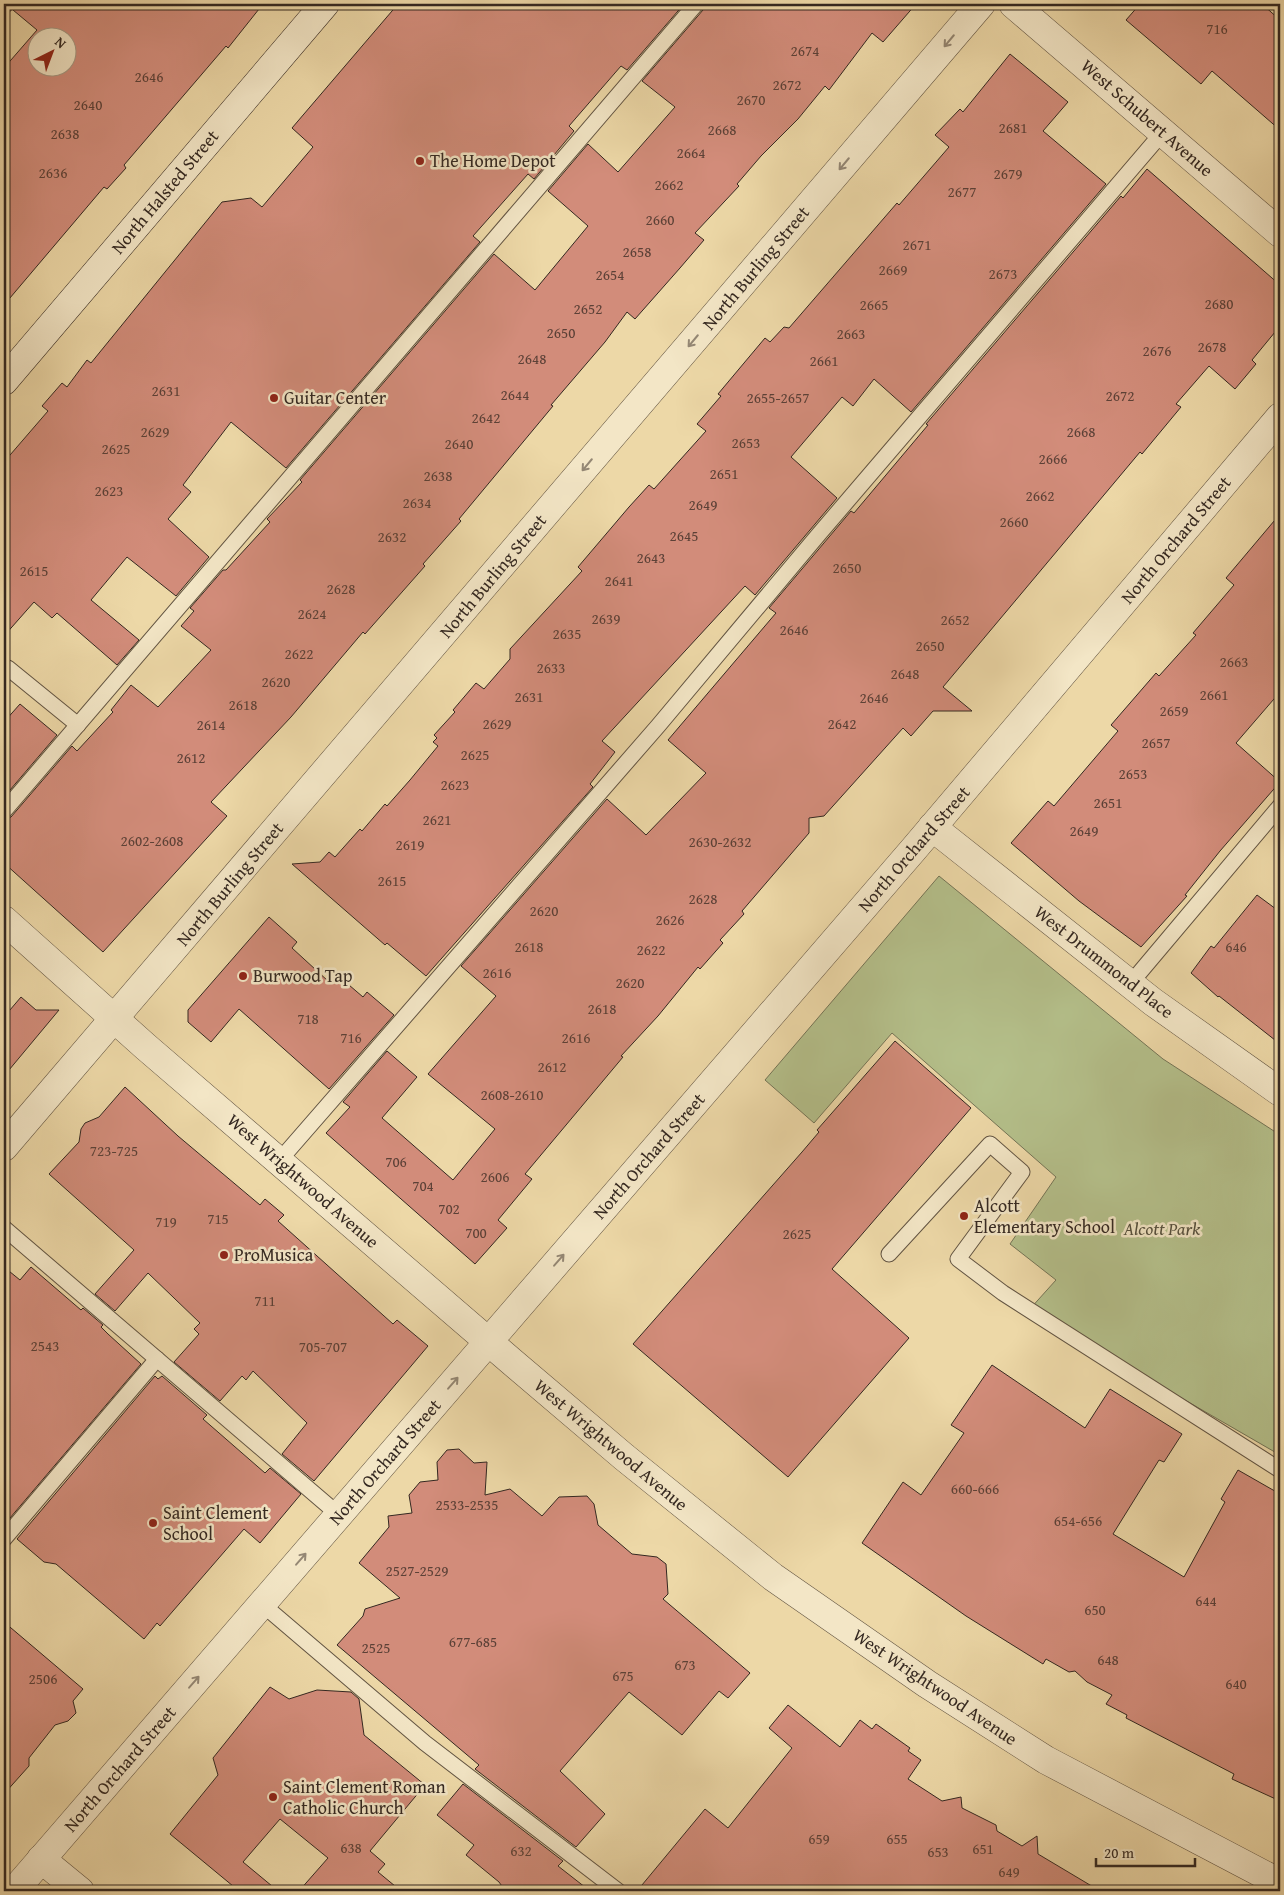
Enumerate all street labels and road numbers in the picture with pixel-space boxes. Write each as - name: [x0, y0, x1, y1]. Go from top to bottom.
- street label: West Schubert Avenue: [1075, 52, 1219, 183]
- street label: North Halsted Street: [104, 123, 225, 260]
- street label: North Burling Street: [696, 199, 816, 336]
- street label: North Orchard Street: [1114, 469, 1238, 609]
- street label: North Burling Street: [433, 507, 553, 644]
- street label: North Orchard Street: [851, 779, 977, 918]
- street label: North Burling Street: [170, 815, 290, 952]
- street label: West Drummond Place: [1029, 898, 1180, 1025]
- street label: North Orchard Street: [586, 1086, 712, 1225]
- street label: West Wrightwood Avenue: [221, 1107, 385, 1254]
- street label: West Wrightwood Avenue: [529, 1372, 694, 1517]
- street label: North Orchard Street: [322, 1392, 448, 1531]
- street label: West Wrightwood Avenue: [848, 1621, 1023, 1752]
- street label: North Orchard Street: [57, 1699, 183, 1838]

